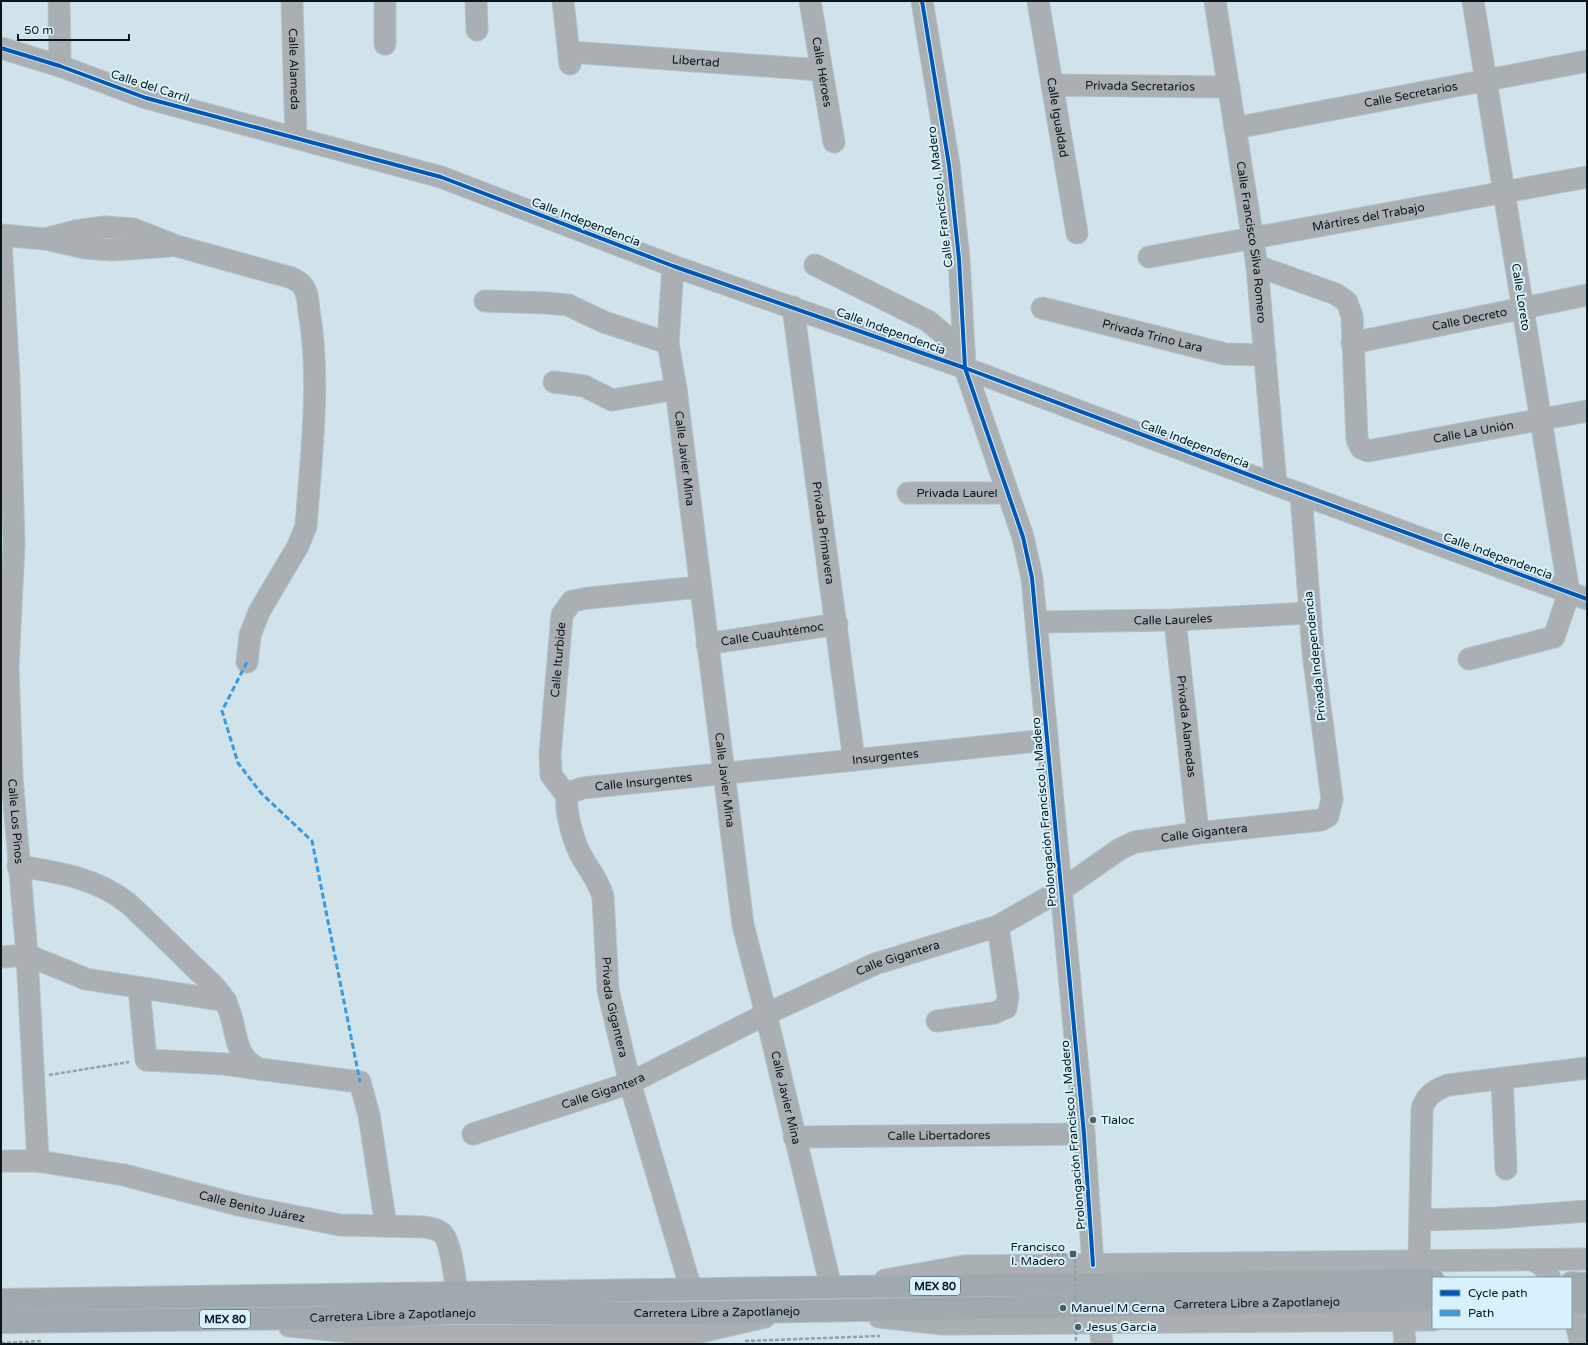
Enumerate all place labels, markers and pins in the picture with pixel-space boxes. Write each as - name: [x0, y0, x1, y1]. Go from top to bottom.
- place label: Tlaloc: [1101, 1113, 1135, 1127]
- marker: Tlaloc: [1088, 1115, 1098, 1125]
- place label: Francisco I. Madero: [1011, 1240, 1065, 1268]
- marker: Francisco I. Madero: [1068, 1249, 1078, 1259]
- place label: Manuel M Cerna: [1071, 1301, 1165, 1315]
- marker: Manuel M Cerna: [1058, 1303, 1068, 1313]
- place label: Jesus Garcia: [1086, 1320, 1157, 1334]
- marker: Jesus Garcia: [1073, 1322, 1083, 1332]

